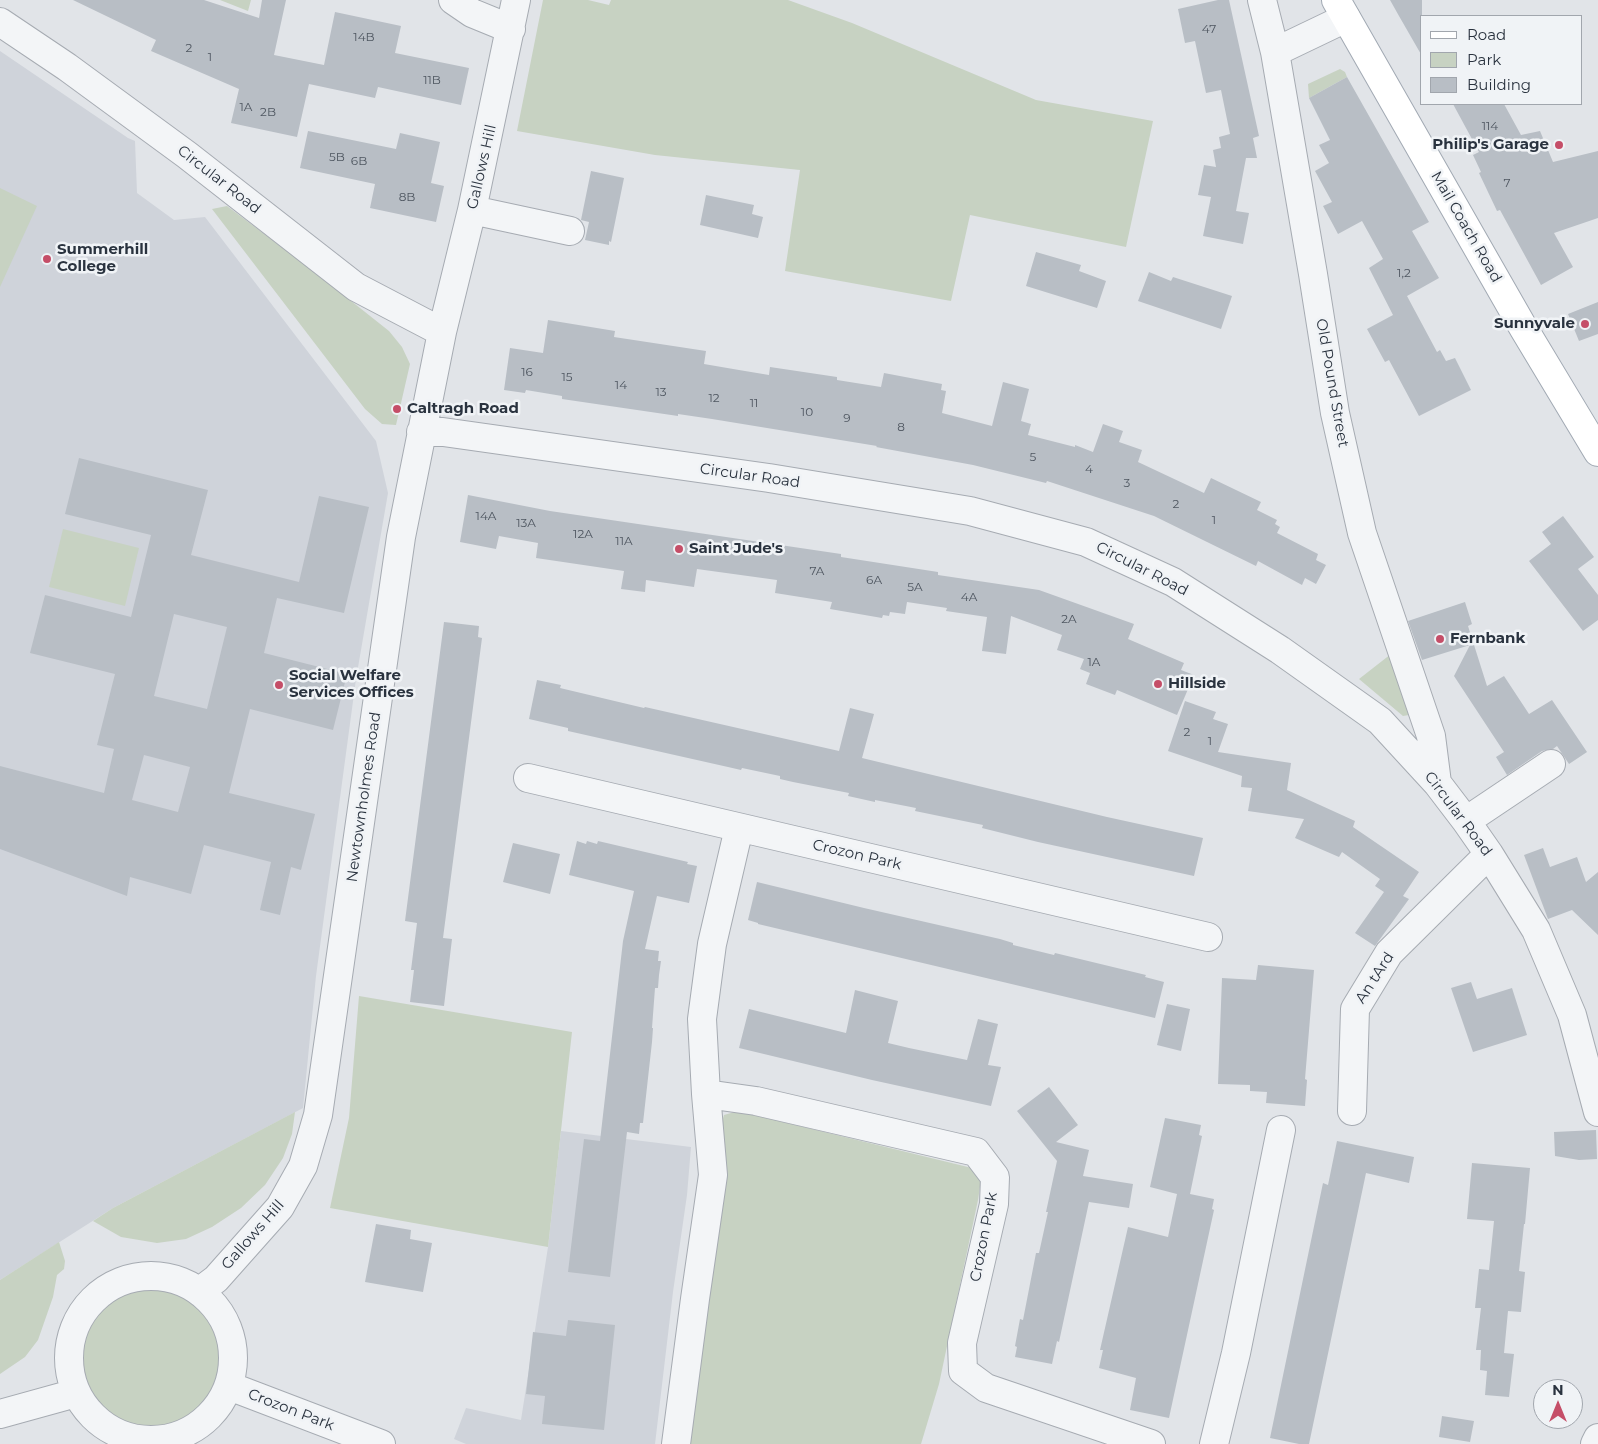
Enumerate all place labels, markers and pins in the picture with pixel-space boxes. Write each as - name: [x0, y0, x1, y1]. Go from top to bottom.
- place label: Philip's Garage: [1432, 136, 1549, 154]
- marker: Philip's Garage: [1553, 139, 1565, 151]
- place label: Summerhill College: [57, 241, 148, 276]
- marker: Summerhill College: [41, 253, 53, 265]
- place label: Sunnyvale: [1494, 315, 1575, 333]
- marker: Sunnyvale: [1579, 318, 1591, 330]
- place label: Caltragh Road: [407, 400, 519, 418]
- marker: Caltragh Road: [391, 403, 403, 415]
- place label: Saint Jude's: [689, 540, 783, 558]
- marker: Saint Jude's: [673, 543, 685, 555]
- place label: Fernbank: [1450, 630, 1525, 648]
- marker: Fernbank: [1434, 633, 1446, 645]
- place label: Social Welfare Services Offices: [289, 667, 414, 702]
- place label: Hillside: [1168, 675, 1226, 693]
- marker: Hillside: [1152, 678, 1164, 690]
- marker: Social Welfare Services Offices: [273, 679, 285, 691]

